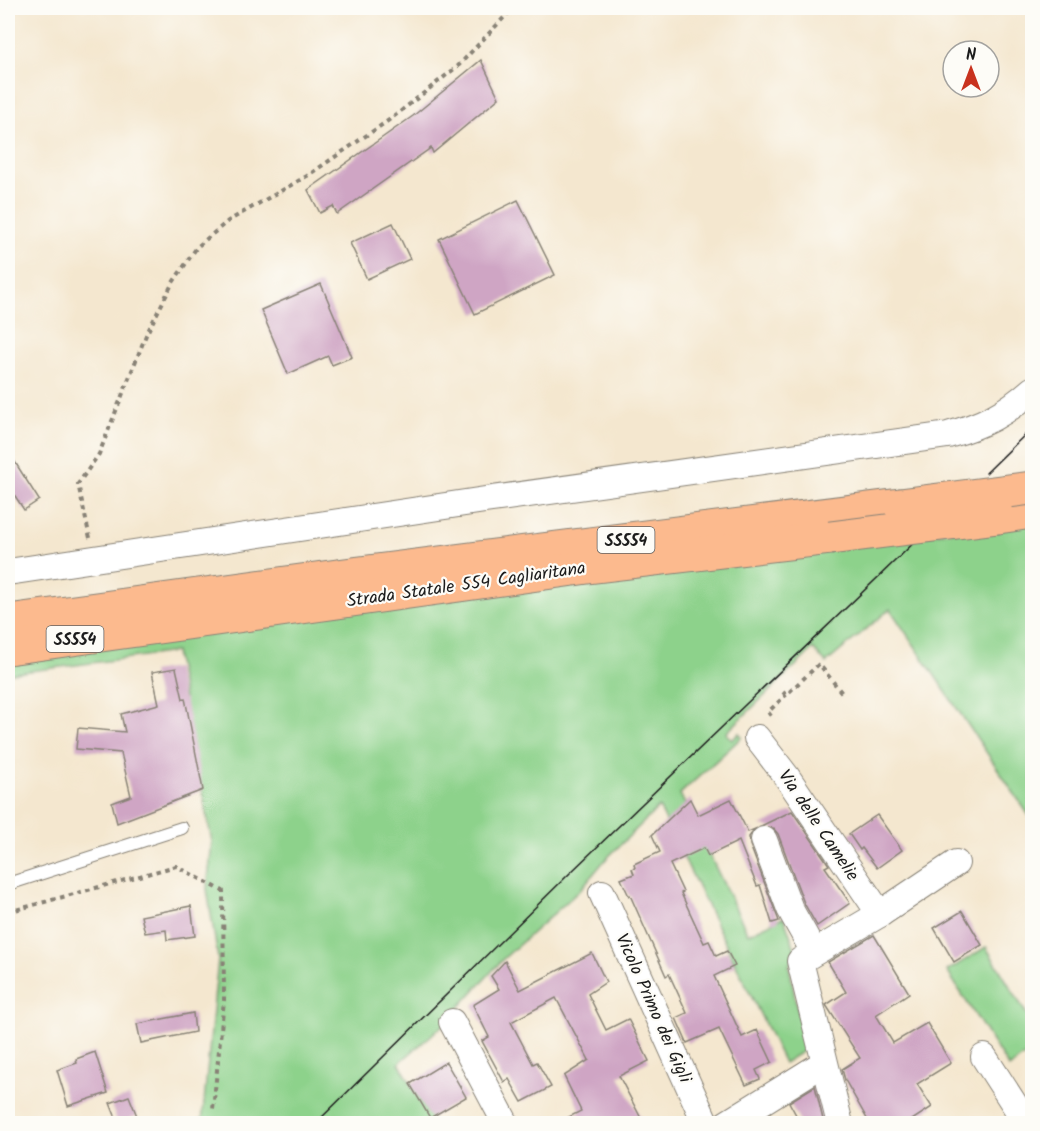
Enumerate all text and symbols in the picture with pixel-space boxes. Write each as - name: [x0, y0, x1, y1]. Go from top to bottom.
- north arrow: [941, 39, 1001, 99]
- text: N: [966, 43, 976, 68]
- road number: SS554: [598, 527, 654, 553]
- street label: Strada Statale 554 Cagliaritana: [345, 554, 587, 617]
- road number: SS554: [46, 626, 104, 652]
- street label: Via delle Camelie: [770, 764, 866, 887]
- street label: Vicolo Primo dei Gigli: [607, 929, 699, 1089]

